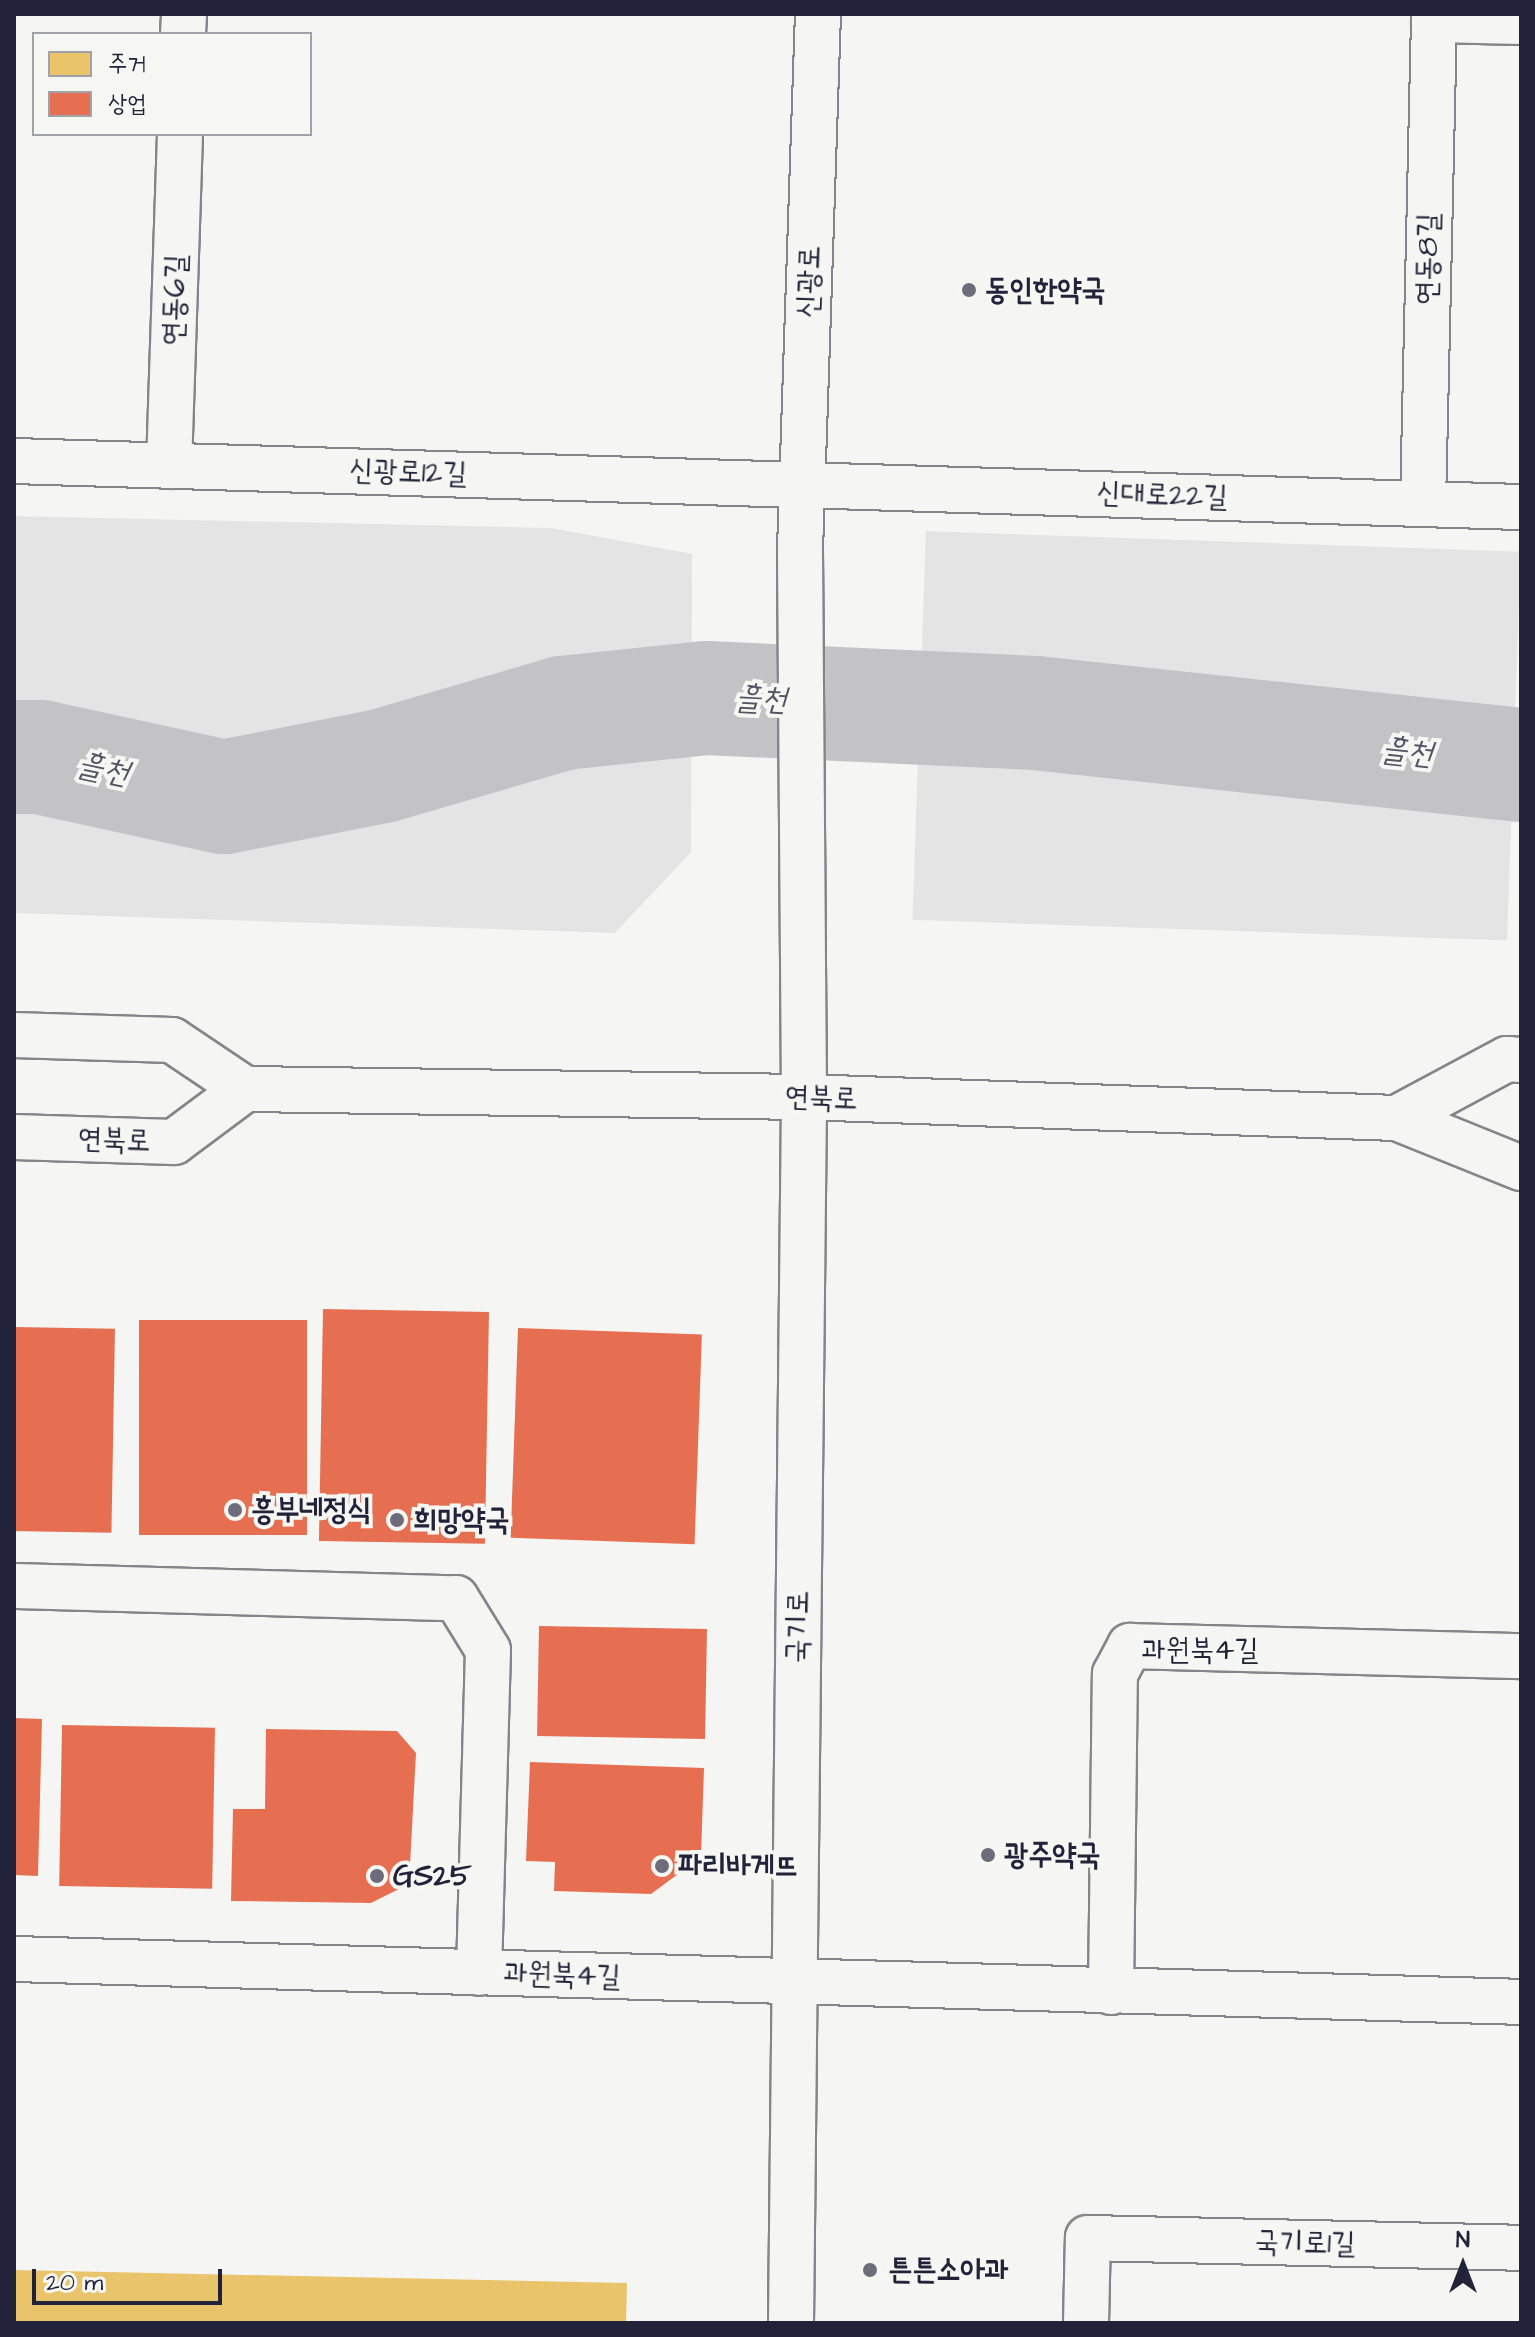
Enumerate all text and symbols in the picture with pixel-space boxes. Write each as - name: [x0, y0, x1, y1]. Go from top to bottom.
- legend: [32, 32, 312, 136]
- text: 주거: [108, 47, 147, 81]
- text: 상업: [108, 87, 147, 121]
- street label: 연동8길: [1409, 213, 1447, 305]
- street label: 신광로: [790, 245, 828, 319]
- street label: 연동6길: [155, 254, 195, 346]
- place label: 동인한약국: [985, 272, 1106, 308]
- marker: 동인한약국: [960, 281, 978, 299]
- street label: 신광로12길: [349, 452, 467, 492]
- street label: 신대로22길: [1096, 475, 1228, 515]
- water label: 흘천: [734, 679, 788, 721]
- water label: 흘천: [1379, 731, 1435, 775]
- water label: 흘천: [74, 746, 132, 794]
- street label: 연북로: [784, 1079, 858, 1117]
- street label: 연북로: [77, 1121, 151, 1159]
- place label: 흥부네정식: [251, 1492, 372, 1528]
- marker: 흥부네정식: [226, 1501, 244, 1519]
- place label: 희망약국: [413, 1502, 510, 1538]
- marker: 희망약국: [388, 1511, 406, 1529]
- street label: 국기로: [779, 1590, 817, 1664]
- street label: 과원북4길: [1142, 1632, 1258, 1668]
- place label: 광주약국: [1004, 1837, 1101, 1873]
- marker: 광주약국: [979, 1846, 997, 1864]
- place label: 파리바게뜨: [678, 1848, 799, 1884]
- marker: 파리바게뜨: [653, 1857, 671, 1875]
- place label: GS25: [393, 1858, 471, 1894]
- marker: GS25: [368, 1867, 386, 1885]
- street label: 과원북4길: [503, 1955, 621, 1995]
- street label: 국기로1길: [1254, 2224, 1356, 2262]
- north arrow: [1423, 2225, 1503, 2305]
- text: N: [1456, 2225, 1470, 2256]
- place label: 튼튼소아과: [888, 2252, 1009, 2288]
- scale bar: [36, 2253, 226, 2303]
- marker: 튼튼소아과: [859, 2259, 881, 2281]
- text: 20 m: [46, 2266, 103, 2300]

